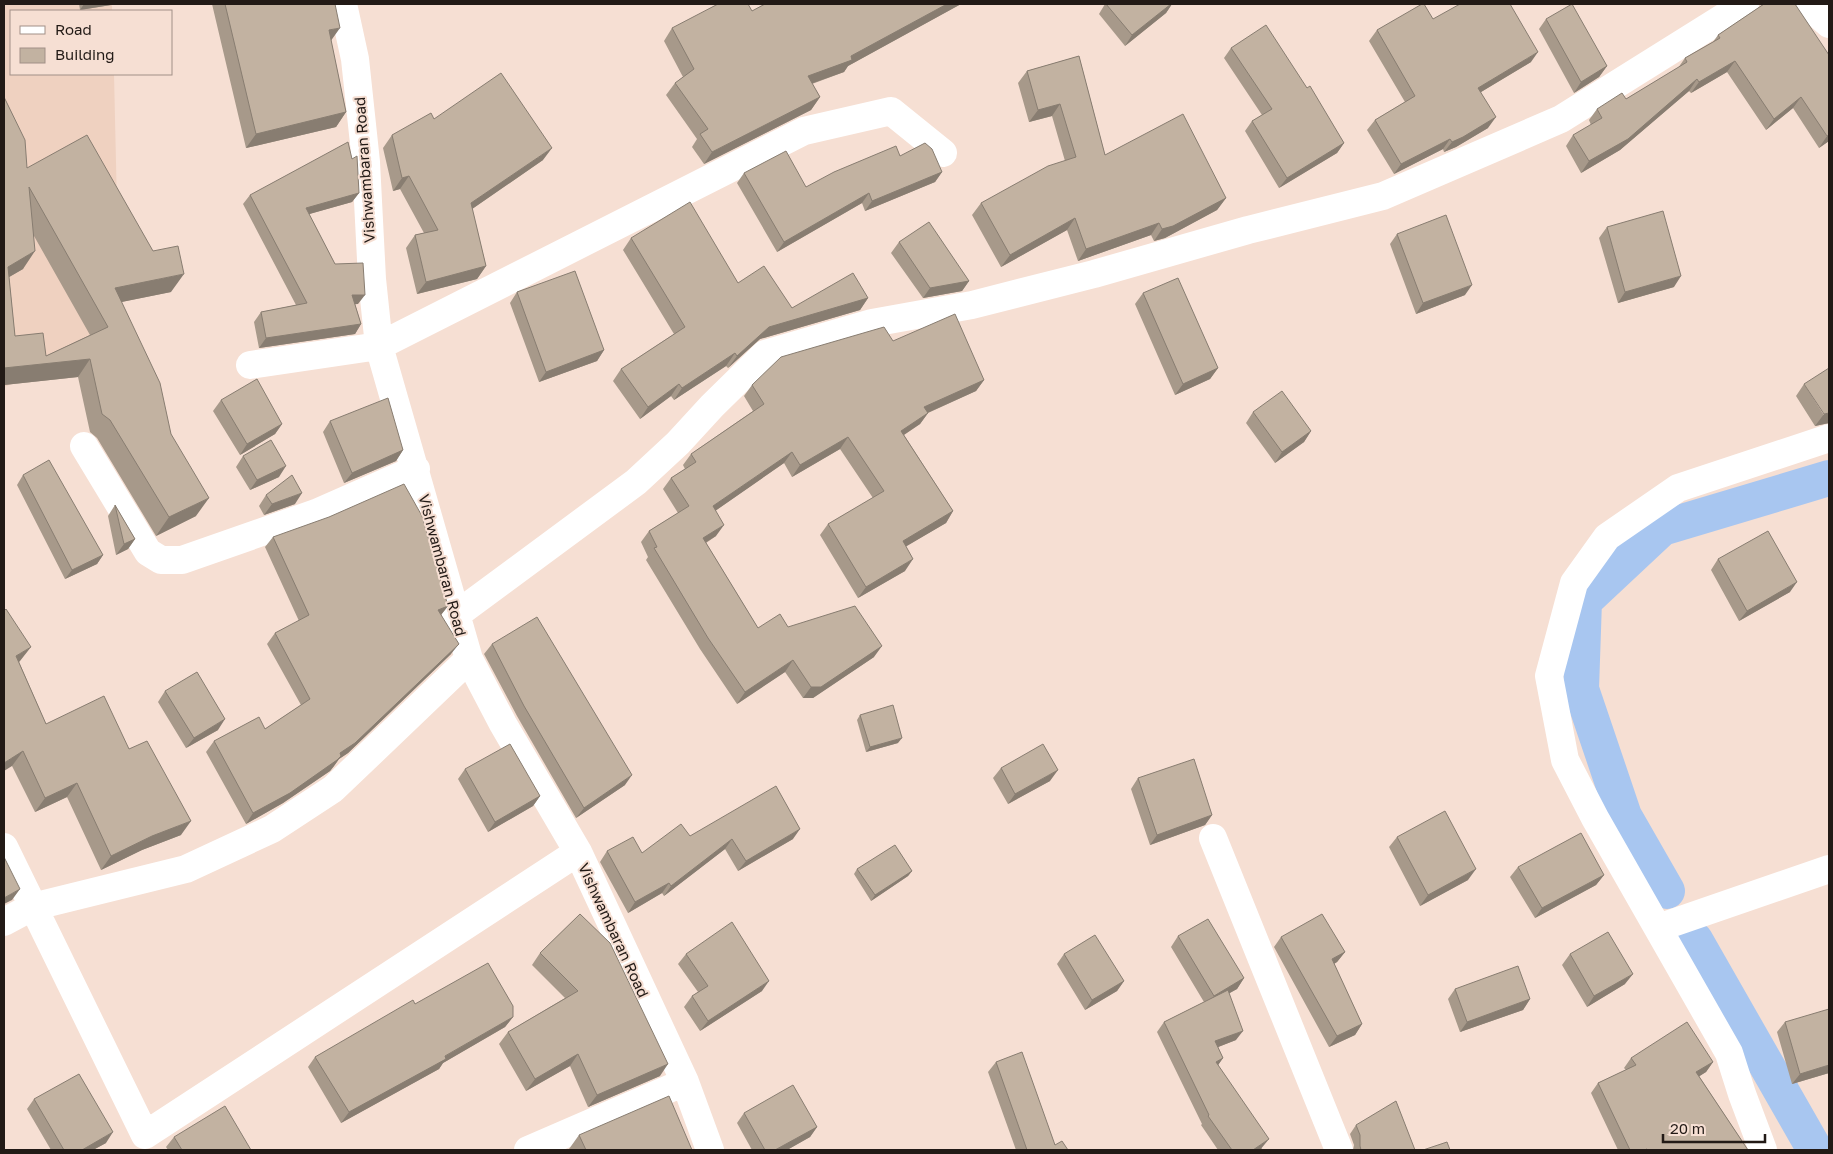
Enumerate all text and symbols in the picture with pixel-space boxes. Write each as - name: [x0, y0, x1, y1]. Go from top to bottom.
- legend: [10, 10, 172, 75]
- text: Road: [55, 20, 92, 38]
- text: Building: [55, 45, 115, 63]
- street label: Vishwambaran Road: [350, 96, 378, 244]
- street label: Vishwambaran Road: [415, 492, 471, 638]
- street label: Vishwambaran Road: [575, 860, 653, 1000]
- scale bar: [1663, 1112, 1766, 1144]
- text: 20 m: [1670, 1119, 1705, 1137]

